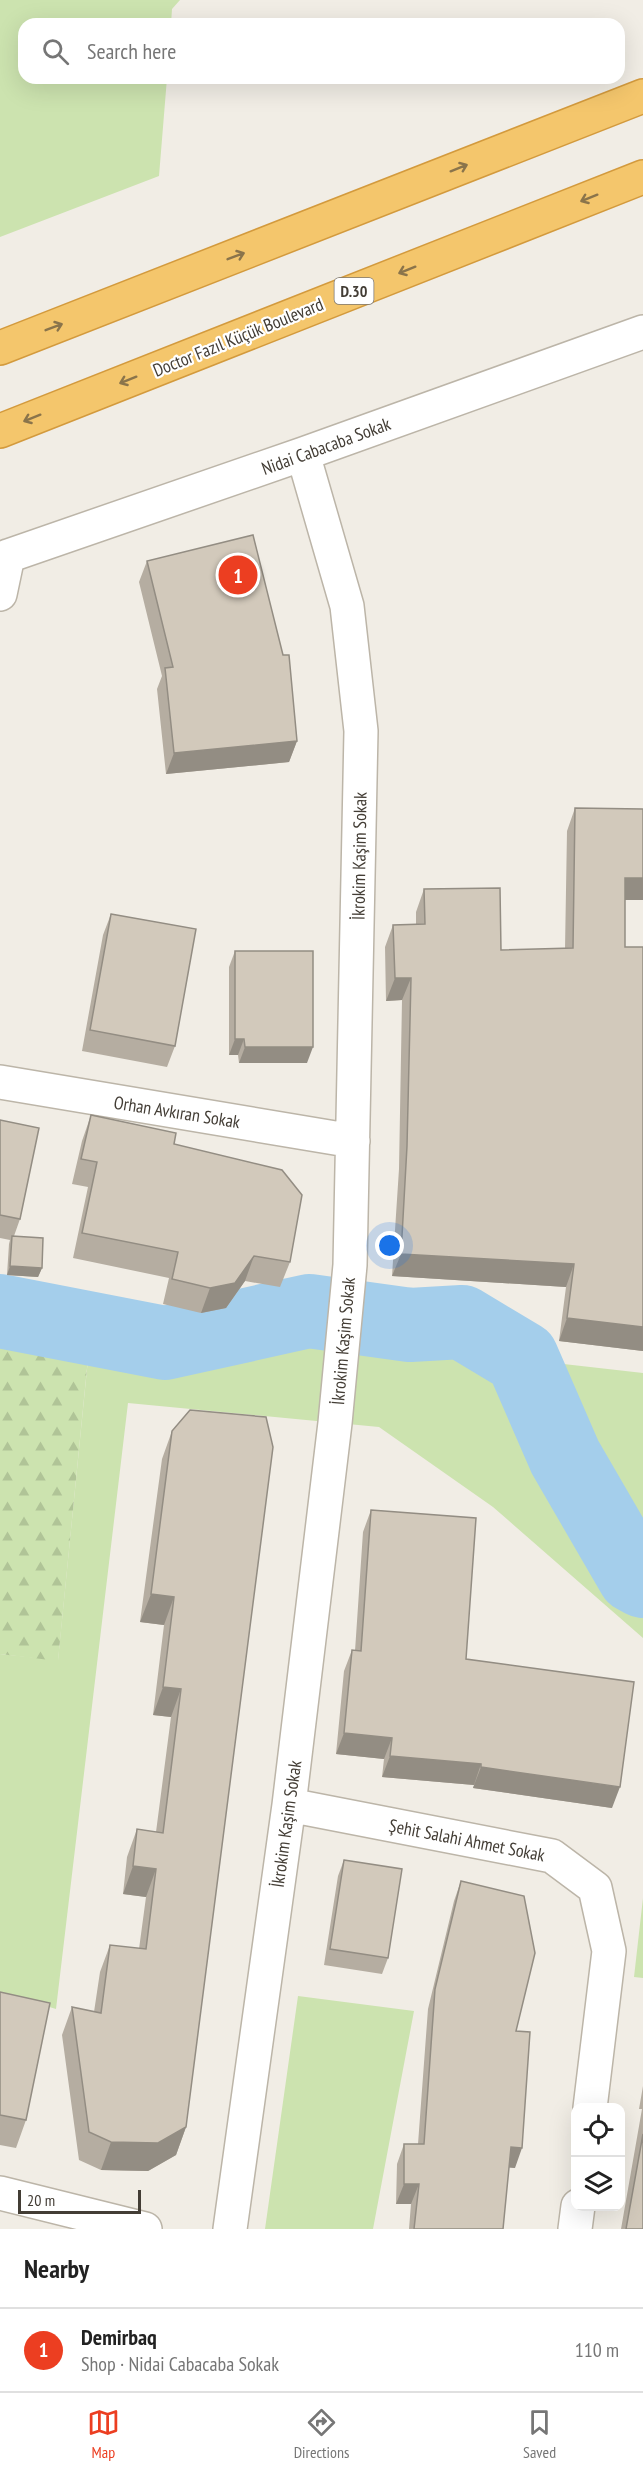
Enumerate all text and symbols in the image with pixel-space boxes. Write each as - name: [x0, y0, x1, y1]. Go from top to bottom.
- search box: [18, 18, 625, 84]
- icon: search: [39, 35, 72, 68]
- text: Search here: [87, 37, 176, 65]
- one-way arrow: [449, 162, 468, 173]
- one-way arrow: [580, 193, 598, 204]
- one-way arrow: [226, 250, 245, 261]
- one-way arrow: [398, 265, 417, 276]
- road number: D.30: [334, 278, 374, 304]
- street label: Doctor Fazıl Küçük Boulevard: [150, 292, 326, 382]
- one-way arrow: [45, 321, 63, 332]
- one-way arrow: [119, 375, 138, 386]
- street label: Nidai Cabacaba Sokak: [258, 412, 394, 480]
- one-way arrow: [24, 413, 42, 424]
- pin: 1: [218, 552, 258, 598]
- street label: İkrokim Kaşim Sokak: [346, 792, 372, 920]
- street label: Orhan Avkıran Sokak: [112, 1091, 242, 1133]
- your location: [375, 1231, 404, 1260]
- street label: İkrokim Kaşim Sokak: [326, 1276, 360, 1406]
- street label: İkrokim Kaşim Sokak: [266, 1759, 306, 1889]
- street label: Şehit Salahi Ahmet Sokak: [387, 1814, 547, 1866]
- map controls: [571, 2103, 625, 2211]
- button: locate: [571, 2103, 625, 2157]
- button: layers: [571, 2157, 625, 2211]
- scale bar: [18, 2187, 141, 2214]
- text: 20 m: [27, 2190, 55, 2210]
- text: Nearby: [24, 2252, 89, 2285]
- text: Demirbaq: [81, 2323, 157, 2351]
- text: 1: [39, 2337, 48, 2363]
- text: 110 m: [575, 2337, 619, 2363]
- text: Shop · Nidai Cabacaba Sokak: [81, 2351, 279, 2377]
- tab: Map: [87, 2406, 120, 2462]
- tab: Directions: [294, 2406, 349, 2462]
- tab: Saved: [523, 2406, 556, 2462]

